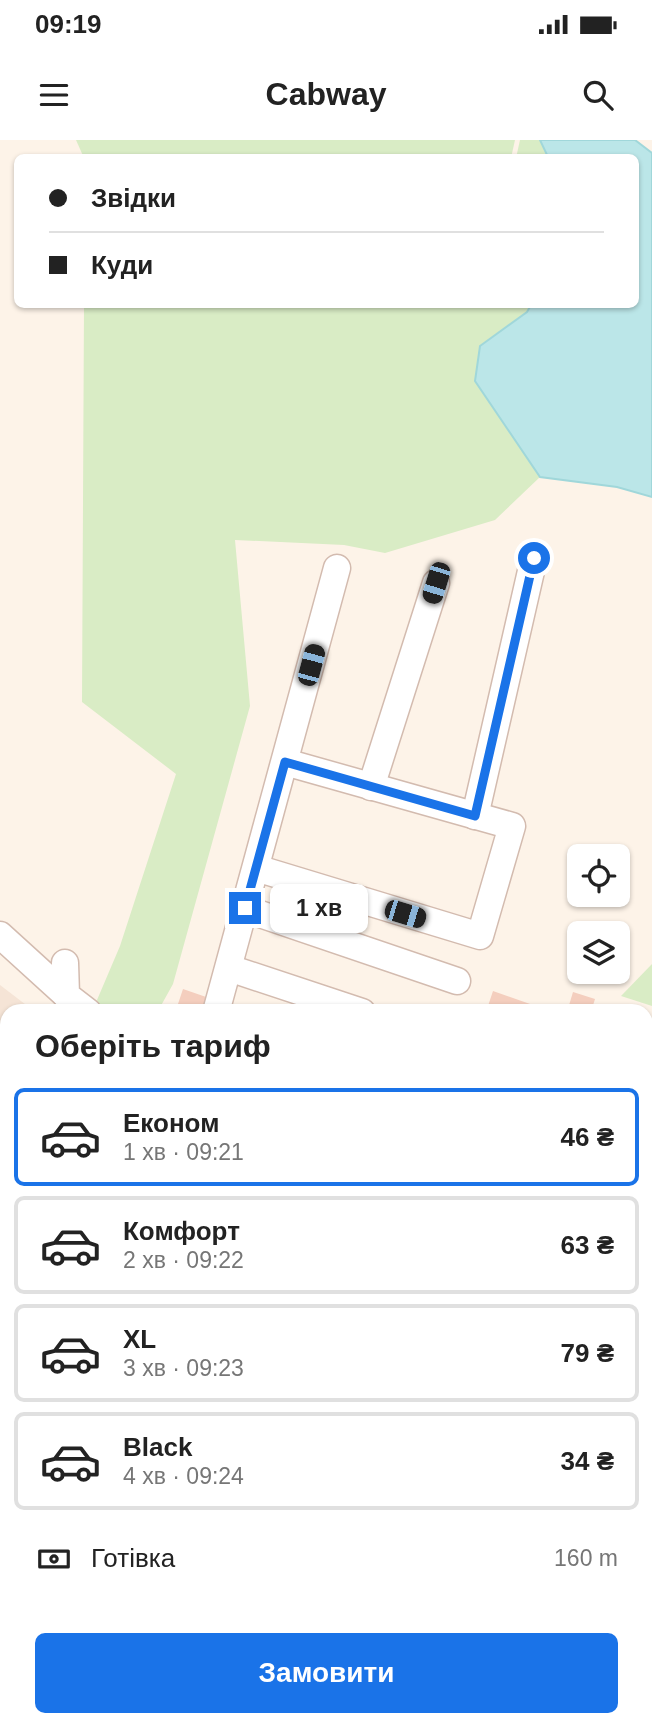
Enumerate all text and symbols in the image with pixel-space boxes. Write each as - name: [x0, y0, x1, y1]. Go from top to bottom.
- text: 09:19: [35, 9, 102, 39]
- icon: menu: [35, 76, 73, 114]
- text: Cabway: [266, 76, 386, 112]
- icon: search: [579, 76, 617, 114]
- text: Звідки: [91, 183, 176, 213]
- text: Куди: [91, 250, 153, 280]
- route start: [518, 542, 550, 574]
- car: [420, 560, 453, 606]
- car: [296, 642, 327, 688]
- map controls: [567, 844, 630, 984]
- button: locate: [567, 844, 630, 907]
- callout: 1 хв: [270, 884, 368, 932]
- route end: [229, 892, 261, 924]
- text: 1 хв: [296, 895, 342, 921]
- car: [382, 898, 429, 930]
- button: layers: [567, 921, 630, 984]
- text: Оберіть тариф: [35, 1028, 271, 1064]
- icon: car: [39, 1106, 102, 1169]
- text: Економ: [123, 1108, 219, 1138]
- text: 46 ₴: [561, 1122, 614, 1152]
- text: 1 хв · 09:21: [123, 1139, 244, 1165]
- icon: car: [39, 1214, 102, 1277]
- text: Комфорт: [123, 1216, 240, 1246]
- text: 63 ₴: [561, 1230, 614, 1260]
- text: 2 хв · 09:22: [123, 1247, 244, 1273]
- icon: car: [39, 1322, 102, 1385]
- text: XL: [123, 1324, 156, 1354]
- text: 79 ₴: [561, 1338, 614, 1368]
- text: 3 хв · 09:23: [123, 1355, 244, 1381]
- icon: car: [39, 1430, 102, 1493]
- text: Black: [123, 1432, 192, 1462]
- text: 34 ₴: [561, 1446, 614, 1476]
- text: 4 хв · 09:24: [123, 1463, 244, 1489]
- icon: cash: [35, 1540, 73, 1578]
- text: Готівка: [91, 1543, 175, 1573]
- text: 160 m: [554, 1545, 618, 1571]
- button: Замовити: [35, 1633, 618, 1713]

